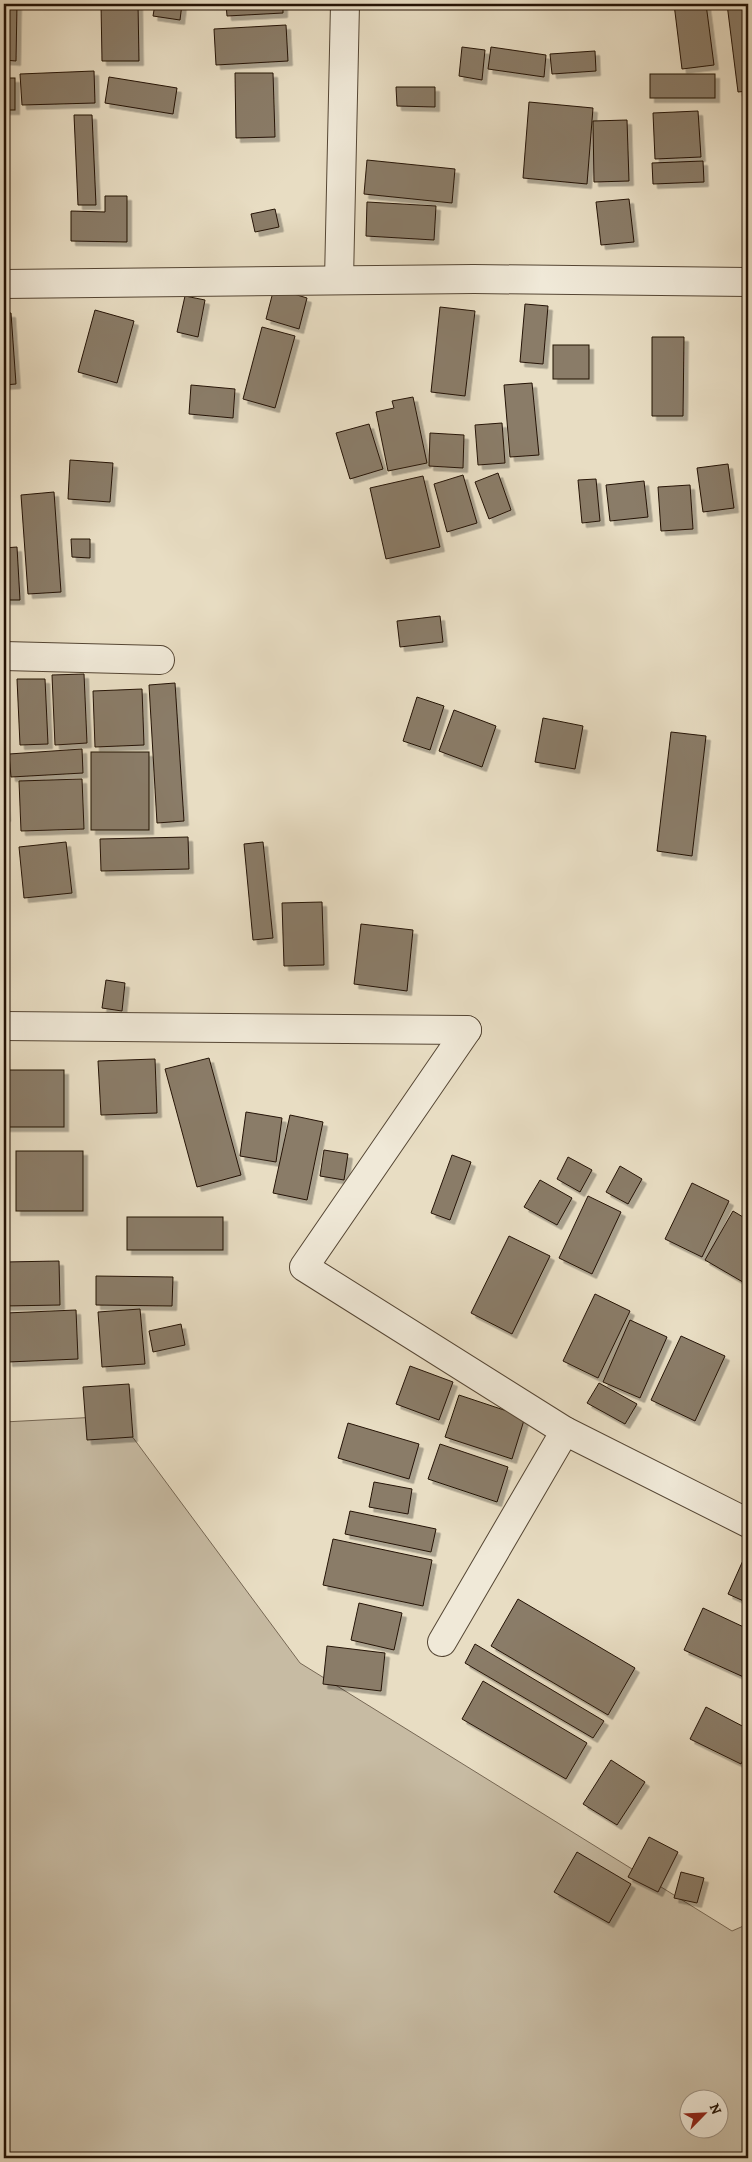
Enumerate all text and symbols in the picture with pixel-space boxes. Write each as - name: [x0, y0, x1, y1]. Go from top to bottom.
- north arrow: [680, 2090, 730, 2140]
- text: N: [705, 2100, 726, 2117]

